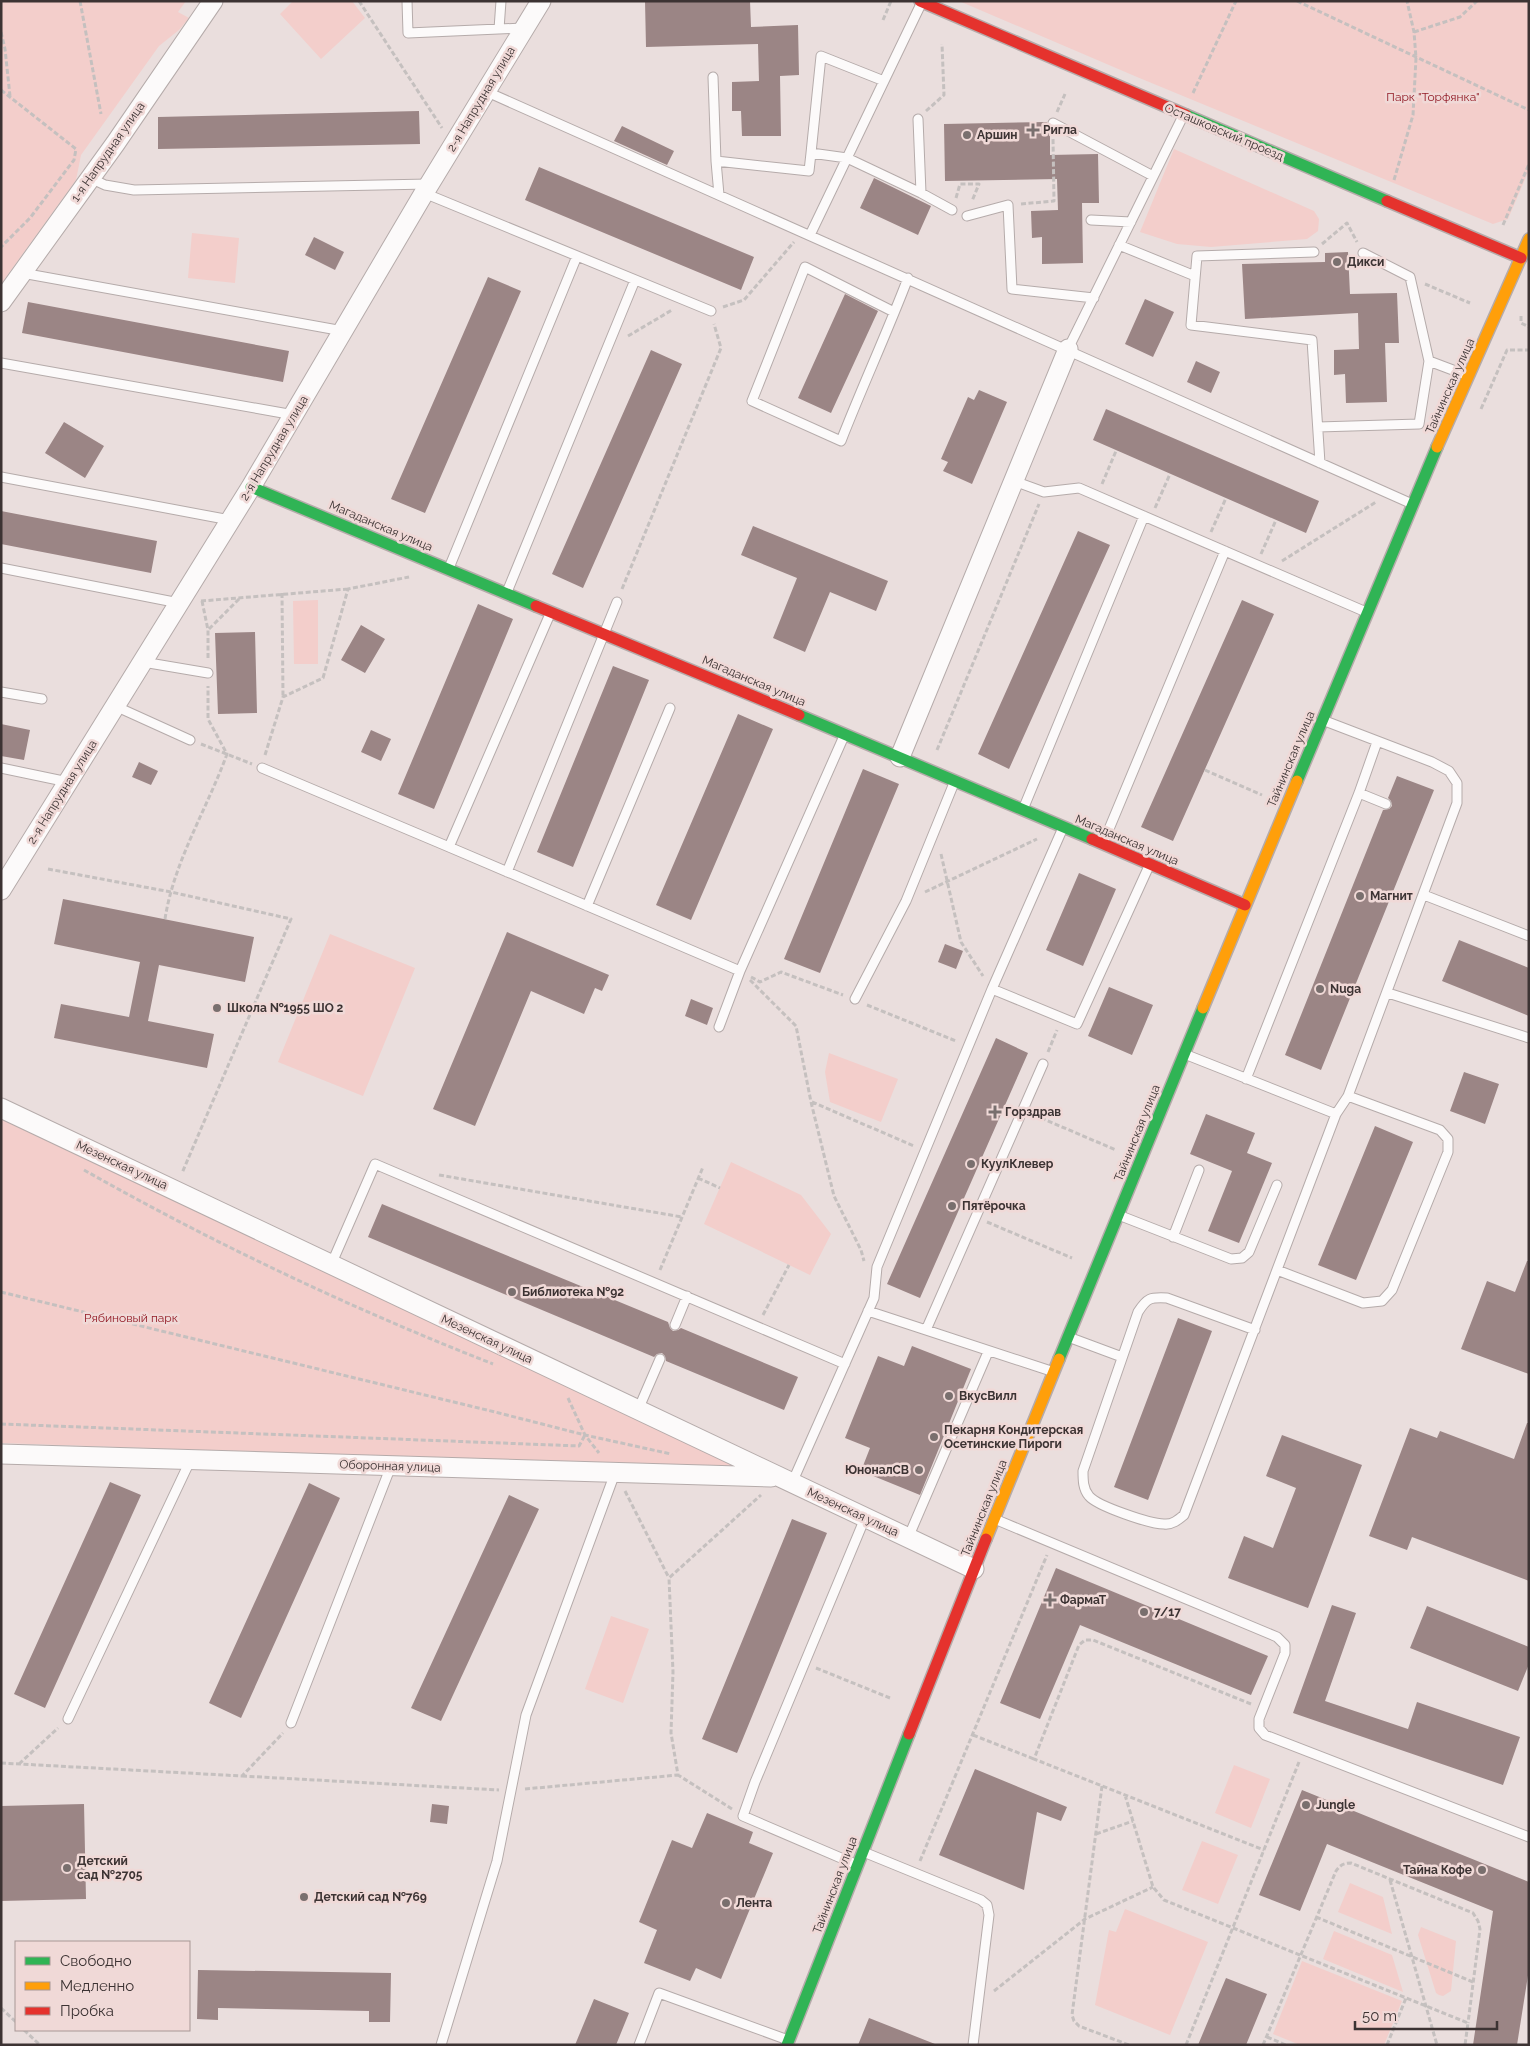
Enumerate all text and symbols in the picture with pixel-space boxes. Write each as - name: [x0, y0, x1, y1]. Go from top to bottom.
- street label: 2-я Напрудная улица: [444, 44, 518, 154]
- park label: Парк "Торфянка": [1386, 90, 1480, 104]
- street label: 1-я Напрудная улица: [68, 99, 148, 205]
- street label: Осташковский проезд: [1162, 101, 1286, 163]
- place label: Ригла: [1043, 123, 1077, 137]
- marker: Ригла: [1027, 124, 1039, 136]
- place label: Аршин: [977, 128, 1018, 142]
- marker: Аршин: [961, 129, 973, 141]
- place label: Дикси: [1347, 255, 1384, 269]
- marker: Дикси: [1331, 256, 1343, 268]
- street label: Тайнинская улица: [1423, 336, 1477, 436]
- street label: 2-я Напрудная улица: [237, 393, 311, 503]
- street label: Магаданская улица: [327, 498, 435, 554]
- street label: Магаданская улица: [700, 653, 808, 709]
- street label: Тайнинская улица: [1264, 709, 1318, 809]
- street label: 2-я Напрудная улица: [24, 737, 100, 847]
- street label: Магаданская улица: [1073, 812, 1181, 868]
- place label: Магнит: [1370, 889, 1413, 903]
- marker: Магнит: [1354, 890, 1366, 902]
- place label: Nuga: [1330, 982, 1361, 996]
- marker: Nuga: [1314, 983, 1326, 995]
- place label: Школа №1955 ШО 2: [227, 1001, 344, 1015]
- marker: Школа №1955 ШО 2: [211, 1002, 223, 1014]
- street label: Тайнинская улица: [1111, 1083, 1163, 1183]
- place label: Горздрав: [1005, 1105, 1061, 1119]
- marker: Горздрав: [989, 1106, 1001, 1118]
- street label: Мезенская улица: [74, 1138, 170, 1192]
- place label: КуулКлевер: [981, 1157, 1054, 1171]
- marker: КуулКлевер: [965, 1158, 977, 1170]
- place label: Пятёрочка: [962, 1199, 1026, 1213]
- marker: Пятёрочка: [946, 1200, 958, 1212]
- place label: Библиотека №92: [522, 1285, 624, 1299]
- marker: Библиотека №92: [506, 1286, 518, 1298]
- park label: Рябиновый парк: [84, 1311, 178, 1325]
- street label: Мезенская улица: [439, 1312, 535, 1366]
- place label: ВкусВилл: [959, 1389, 1017, 1403]
- marker: ВкусВилл: [943, 1390, 955, 1402]
- place label: Пекарня Кондитерская Осетинские Пироги: [944, 1423, 1083, 1451]
- marker: Пекарня Кондитерская Осетинские Пироги: [928, 1431, 940, 1443]
- street label: Оборонная улица: [339, 1457, 441, 1475]
- street label: Тайнинская улица: [958, 1458, 1010, 1558]
- place label: ЮноналСВ: [845, 1463, 909, 1477]
- marker: ЮноналСВ: [913, 1464, 925, 1476]
- street label: Мезенская улица: [805, 1485, 901, 1539]
- place label: ФармаТ: [1060, 1593, 1107, 1607]
- marker: ФармаТ: [1044, 1594, 1056, 1606]
- place label: 7/17: [1154, 1605, 1181, 1619]
- marker: 7/17: [1138, 1606, 1150, 1618]
- place label: Jungle: [1316, 1798, 1355, 1812]
- marker: Jungle: [1300, 1799, 1312, 1811]
- street label: Тайнинская улица: [810, 1834, 860, 1936]
- place label: Детский сад №2705: [77, 1854, 143, 1882]
- marker: Детский сад №2705: [61, 1862, 73, 1874]
- place label: Тайна Кофе: [1403, 1863, 1472, 1877]
- marker: Тайна Кофе: [1476, 1864, 1488, 1876]
- place label: Детский сад №769: [314, 1890, 427, 1904]
- marker: Детский сад №769: [298, 1891, 310, 1903]
- place label: Лента: [736, 1896, 772, 1910]
- marker: Лента: [720, 1897, 732, 1909]
- legend: [15, 1941, 190, 2031]
- text: Свободно: [60, 1952, 132, 1970]
- text: Медленно: [60, 1977, 134, 1995]
- scale bar: [1355, 1998, 1498, 2030]
- text: Пробка: [60, 2002, 114, 2020]
- text: 50 m: [1362, 2007, 1397, 2025]

